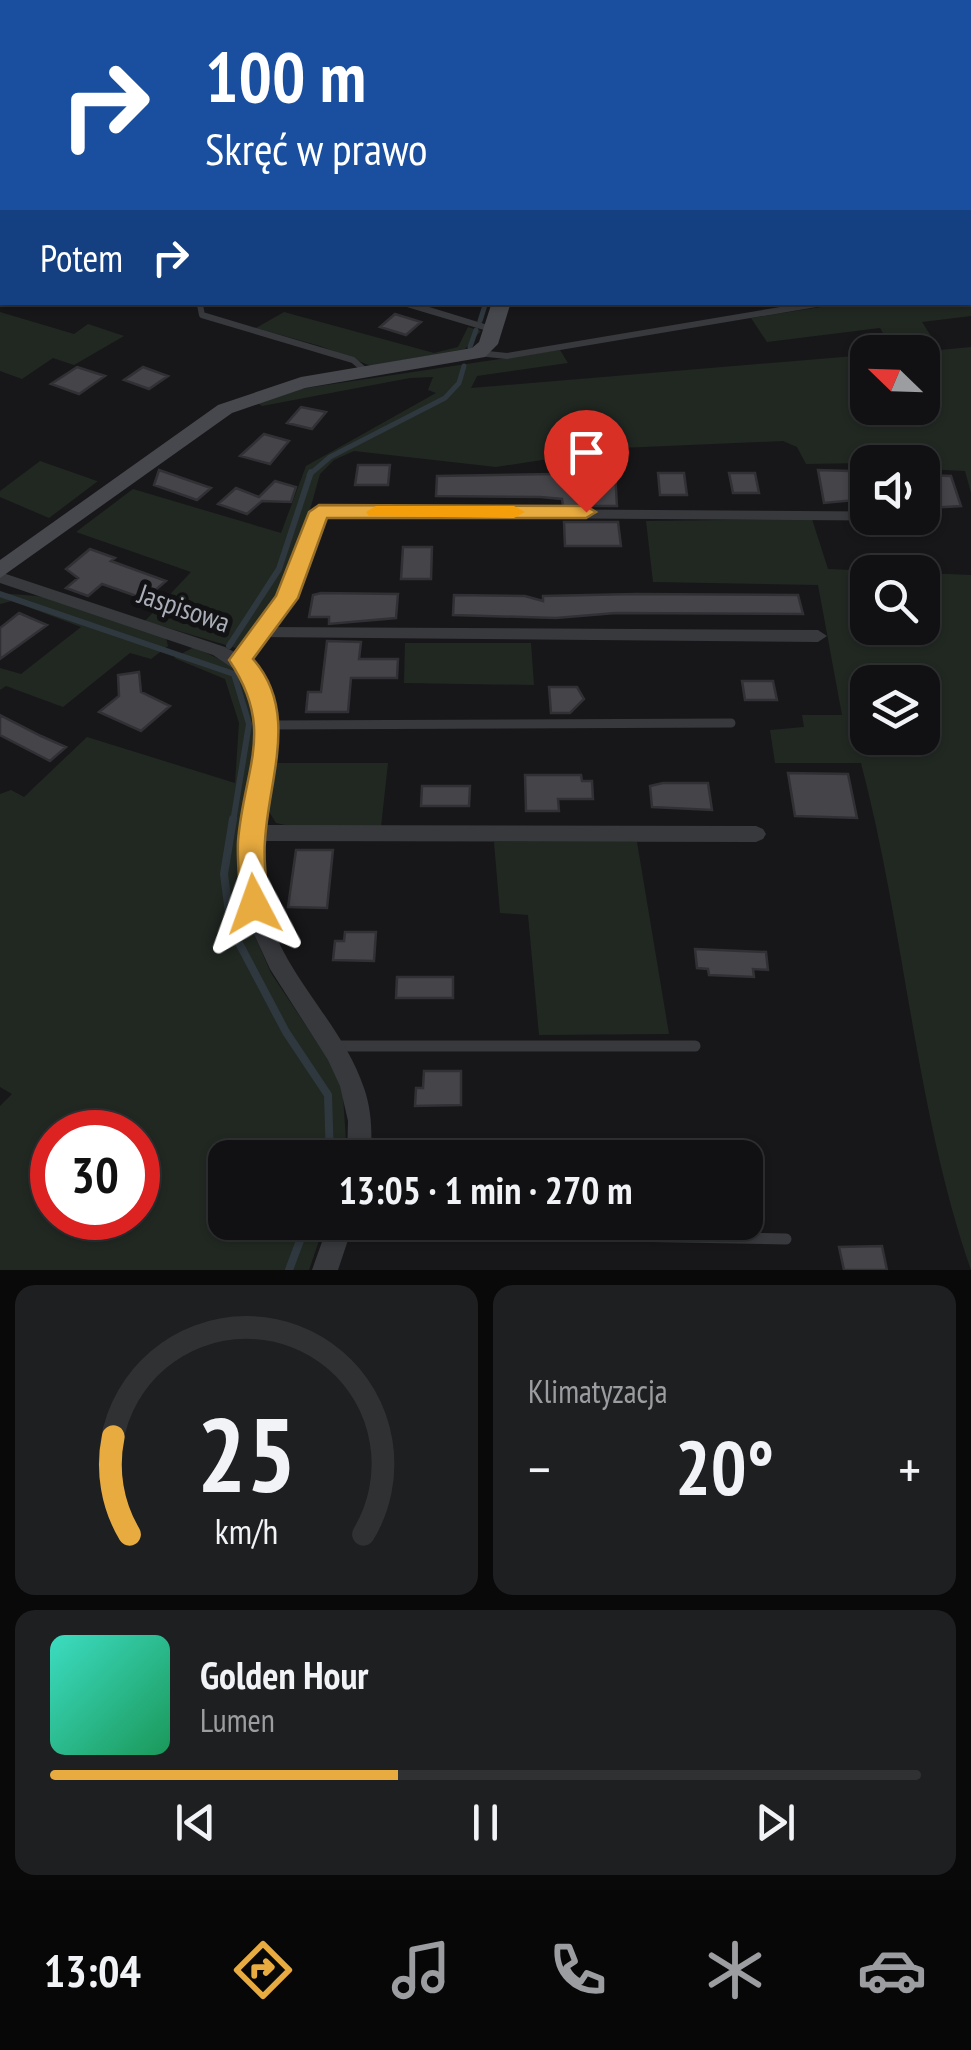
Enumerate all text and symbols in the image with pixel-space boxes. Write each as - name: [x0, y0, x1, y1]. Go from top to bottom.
- text: 100 m: [205, 31, 366, 121]
- icon: right: [40, 40, 170, 170]
- text: Skręć w prawo: [205, 119, 428, 177]
- icon: right: [143, 230, 198, 285]
- text: Potem: [40, 233, 123, 282]
- north arrow: [850, 335, 940, 425]
- map controls: [850, 335, 940, 755]
- pin: [544, 410, 629, 513]
- icon: arrive: [559, 425, 614, 480]
- button: sound: [850, 445, 940, 535]
- button: search: [850, 555, 940, 645]
- street label: Jaspisowa: [132, 574, 235, 640]
- button: layers: [850, 665, 940, 755]
- position arrow: [202, 852, 306, 956]
- speed limit sign: 30: [30, 1110, 160, 1240]
- text: 13:05 · 1 min · 270 m: [339, 1165, 632, 1214]
- text: Klimatyzacja: [528, 1370, 668, 1412]
- text: 25: [197, 1386, 296, 1521]
- text: 20°: [675, 1419, 774, 1516]
- text: −: [528, 1433, 551, 1504]
- text: +: [898, 1433, 921, 1504]
- text: km/h: [215, 1508, 278, 1554]
- text: Golden Hour: [200, 1650, 369, 1699]
- text: Lumen: [200, 1699, 275, 1741]
- icon: previous: [168, 1795, 223, 1850]
- icon: pause: [458, 1795, 513, 1850]
- icon: next: [748, 1795, 803, 1850]
- icon: directions: [228, 1935, 298, 2005]
- icon: music: [386, 1935, 456, 2005]
- icon: phone: [543, 1935, 613, 2005]
- icon: climate: [700, 1935, 770, 2005]
- icon: car: [857, 1935, 927, 2005]
- text: 13:04: [44, 1941, 141, 1999]

